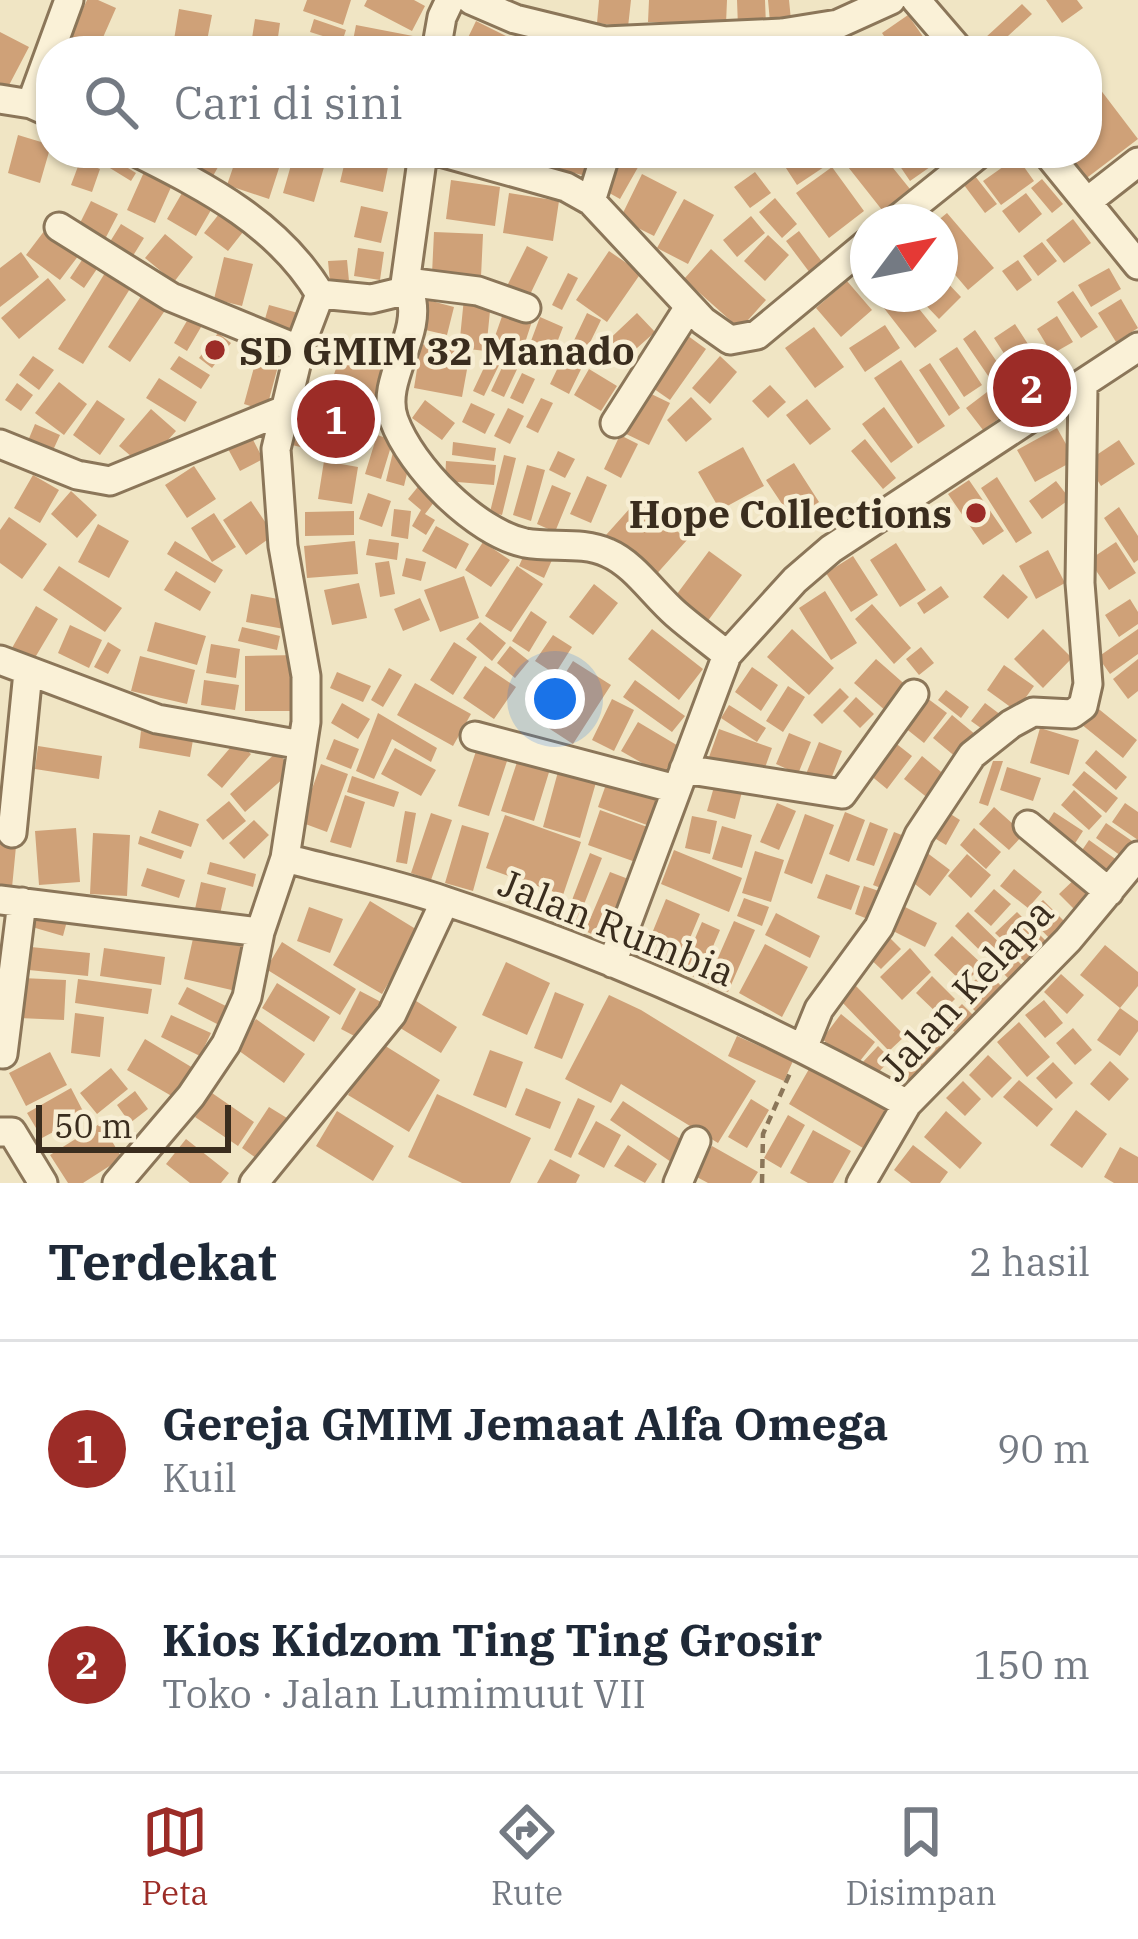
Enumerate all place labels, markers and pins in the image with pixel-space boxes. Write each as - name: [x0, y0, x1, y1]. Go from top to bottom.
- place label: SD GMIM 32 Manado: [239, 325, 635, 376]
- marker: SD GMIM 32 Manado: [202, 337, 228, 363]
- pin: 2: [993, 343, 1071, 433]
- pin: 1: [297, 374, 375, 464]
- place label: Hope Collections: [629, 488, 952, 539]
- marker: Hope Collections: [963, 500, 989, 526]

